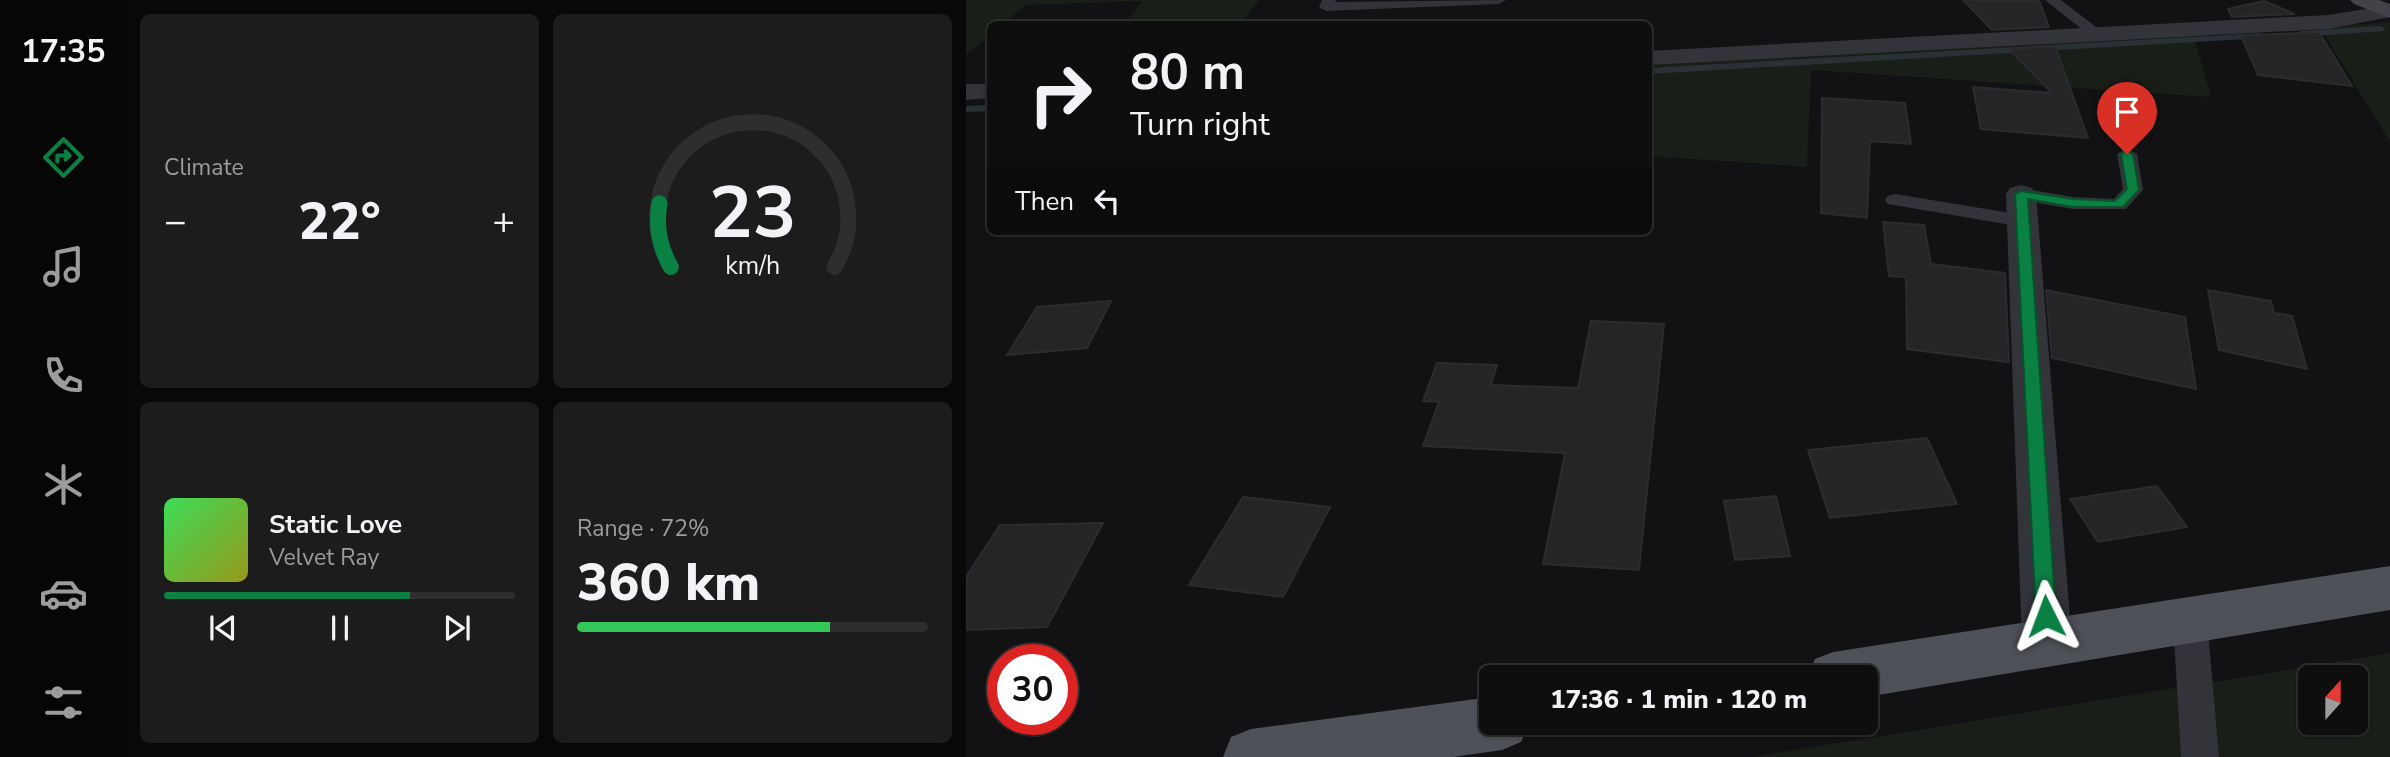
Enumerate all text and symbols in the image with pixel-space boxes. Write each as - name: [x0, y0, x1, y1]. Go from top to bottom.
- text: 17:35: [21, 30, 105, 73]
- text: 80 m: [1130, 39, 1245, 106]
- icon: right: [1015, 49, 1106, 140]
- pin: [2097, 82, 2157, 154]
- icon: arrive: [2108, 93, 2146, 131]
- text: Turn right: [1130, 103, 1270, 146]
- icon: directions: [39, 133, 88, 182]
- text: Climate: [164, 152, 244, 183]
- text: 23: [709, 163, 796, 263]
- icon: left: [1088, 182, 1126, 220]
- text: Then: [1015, 184, 1074, 219]
- text: 22°: [298, 186, 381, 257]
- text: −: [164, 196, 187, 247]
- text: +: [492, 196, 515, 247]
- icon: music: [39, 242, 88, 291]
- text: km/h: [725, 249, 780, 283]
- icon: phone: [39, 351, 88, 400]
- icon: climate: [39, 460, 88, 509]
- text: Static Love: [269, 507, 402, 542]
- text: Range · 72%: [577, 513, 709, 544]
- text: Velvet Ray: [269, 542, 379, 573]
- text: 360 km: [577, 547, 760, 618]
- icon: car: [39, 569, 88, 618]
- position arrow: [2009, 579, 2083, 653]
- icon: previous: [204, 609, 242, 647]
- icon: pause: [321, 609, 359, 647]
- icon: next: [438, 609, 476, 647]
- speed limit sign: 30: [987, 644, 1078, 735]
- north arrow: [2298, 665, 2368, 735]
- map controls: [2298, 665, 2368, 735]
- icon: filters: [39, 678, 88, 727]
- text: 17:36 · 1 min · 120 m: [1550, 682, 1807, 717]

